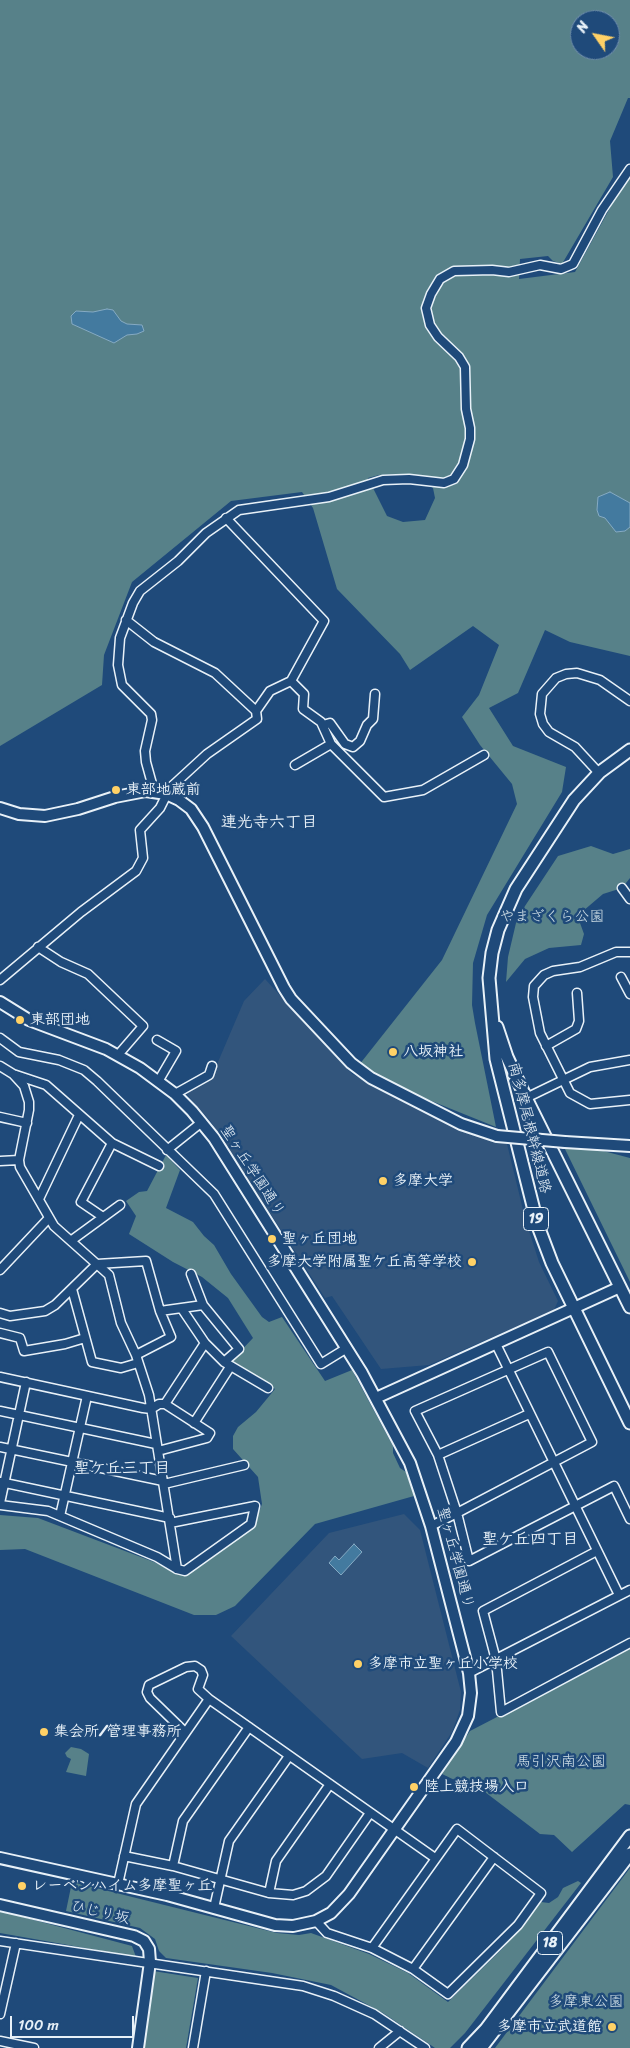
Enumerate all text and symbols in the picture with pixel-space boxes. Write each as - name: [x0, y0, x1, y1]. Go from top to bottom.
- north arrow: [570, 10, 620, 60]
- text: N: [570, 16, 596, 38]
- place label: 東部地蔵前: [126, 781, 201, 799]
- marker: 東部地蔵前: [110, 784, 122, 796]
- district label: 連光寺六丁目: [221, 813, 317, 833]
- park label: やまざくら公園: [500, 908, 604, 926]
- place label: 東部団地: [30, 1011, 90, 1029]
- marker: 東部団地: [14, 1014, 26, 1026]
- place label: 八坂神社: [403, 1043, 463, 1061]
- marker: 八坂神社: [387, 1046, 399, 1058]
- street label: 南多摩尾根幹線道路: [504, 1060, 554, 1196]
- street label: 聖ヶ丘学園通り: [216, 1122, 288, 1220]
- place label: 多摩大学: [393, 1172, 453, 1190]
- marker: 多摩大学: [377, 1175, 389, 1187]
- road number: 19: [524, 1208, 548, 1230]
- place label: 聖ヶ丘団地: [282, 1230, 357, 1248]
- marker: 聖ヶ丘団地: [266, 1233, 278, 1245]
- place label: 多摩大学附属聖ケ丘高等学校: [267, 1253, 462, 1271]
- marker: 多摩大学附属聖ケ丘高等学校: [466, 1256, 478, 1268]
- district label: 聖ケ丘三丁目: [74, 1459, 170, 1479]
- street label: 聖ヶ丘学園通り: [433, 1505, 477, 1611]
- district label: 聖ケ丘四丁目: [482, 1530, 578, 1550]
- place label: 多摩市立聖ヶ丘小学校: [368, 1655, 518, 1673]
- marker: 多摩市立聖ヶ丘小学校: [352, 1658, 364, 1670]
- place label: 集会所/管理事務所: [54, 1723, 181, 1741]
- marker: 集会所/管理事務所: [38, 1726, 50, 1738]
- park label: 馬引沢南公園: [516, 1753, 606, 1771]
- place label: 陸上競技場入口: [424, 1778, 529, 1796]
- marker: 陸上競技場入口: [408, 1781, 420, 1793]
- place label: レーベンハイム多摩聖ヶ丘: [32, 1877, 213, 1895]
- marker: レーベンハイム多摩聖ヶ丘: [16, 1880, 28, 1892]
- street label: ひじり坂: [69, 1897, 131, 1929]
- road number: 18: [538, 1932, 562, 1955]
- park label: 多摩東公園: [549, 1993, 623, 2011]
- scale bar: [12, 2006, 136, 2038]
- text: 100 m: [18, 2012, 59, 2038]
- place label: 多摩市立武道館: [497, 2018, 602, 2036]
- marker: 多摩市立武道館: [606, 2021, 618, 2033]

